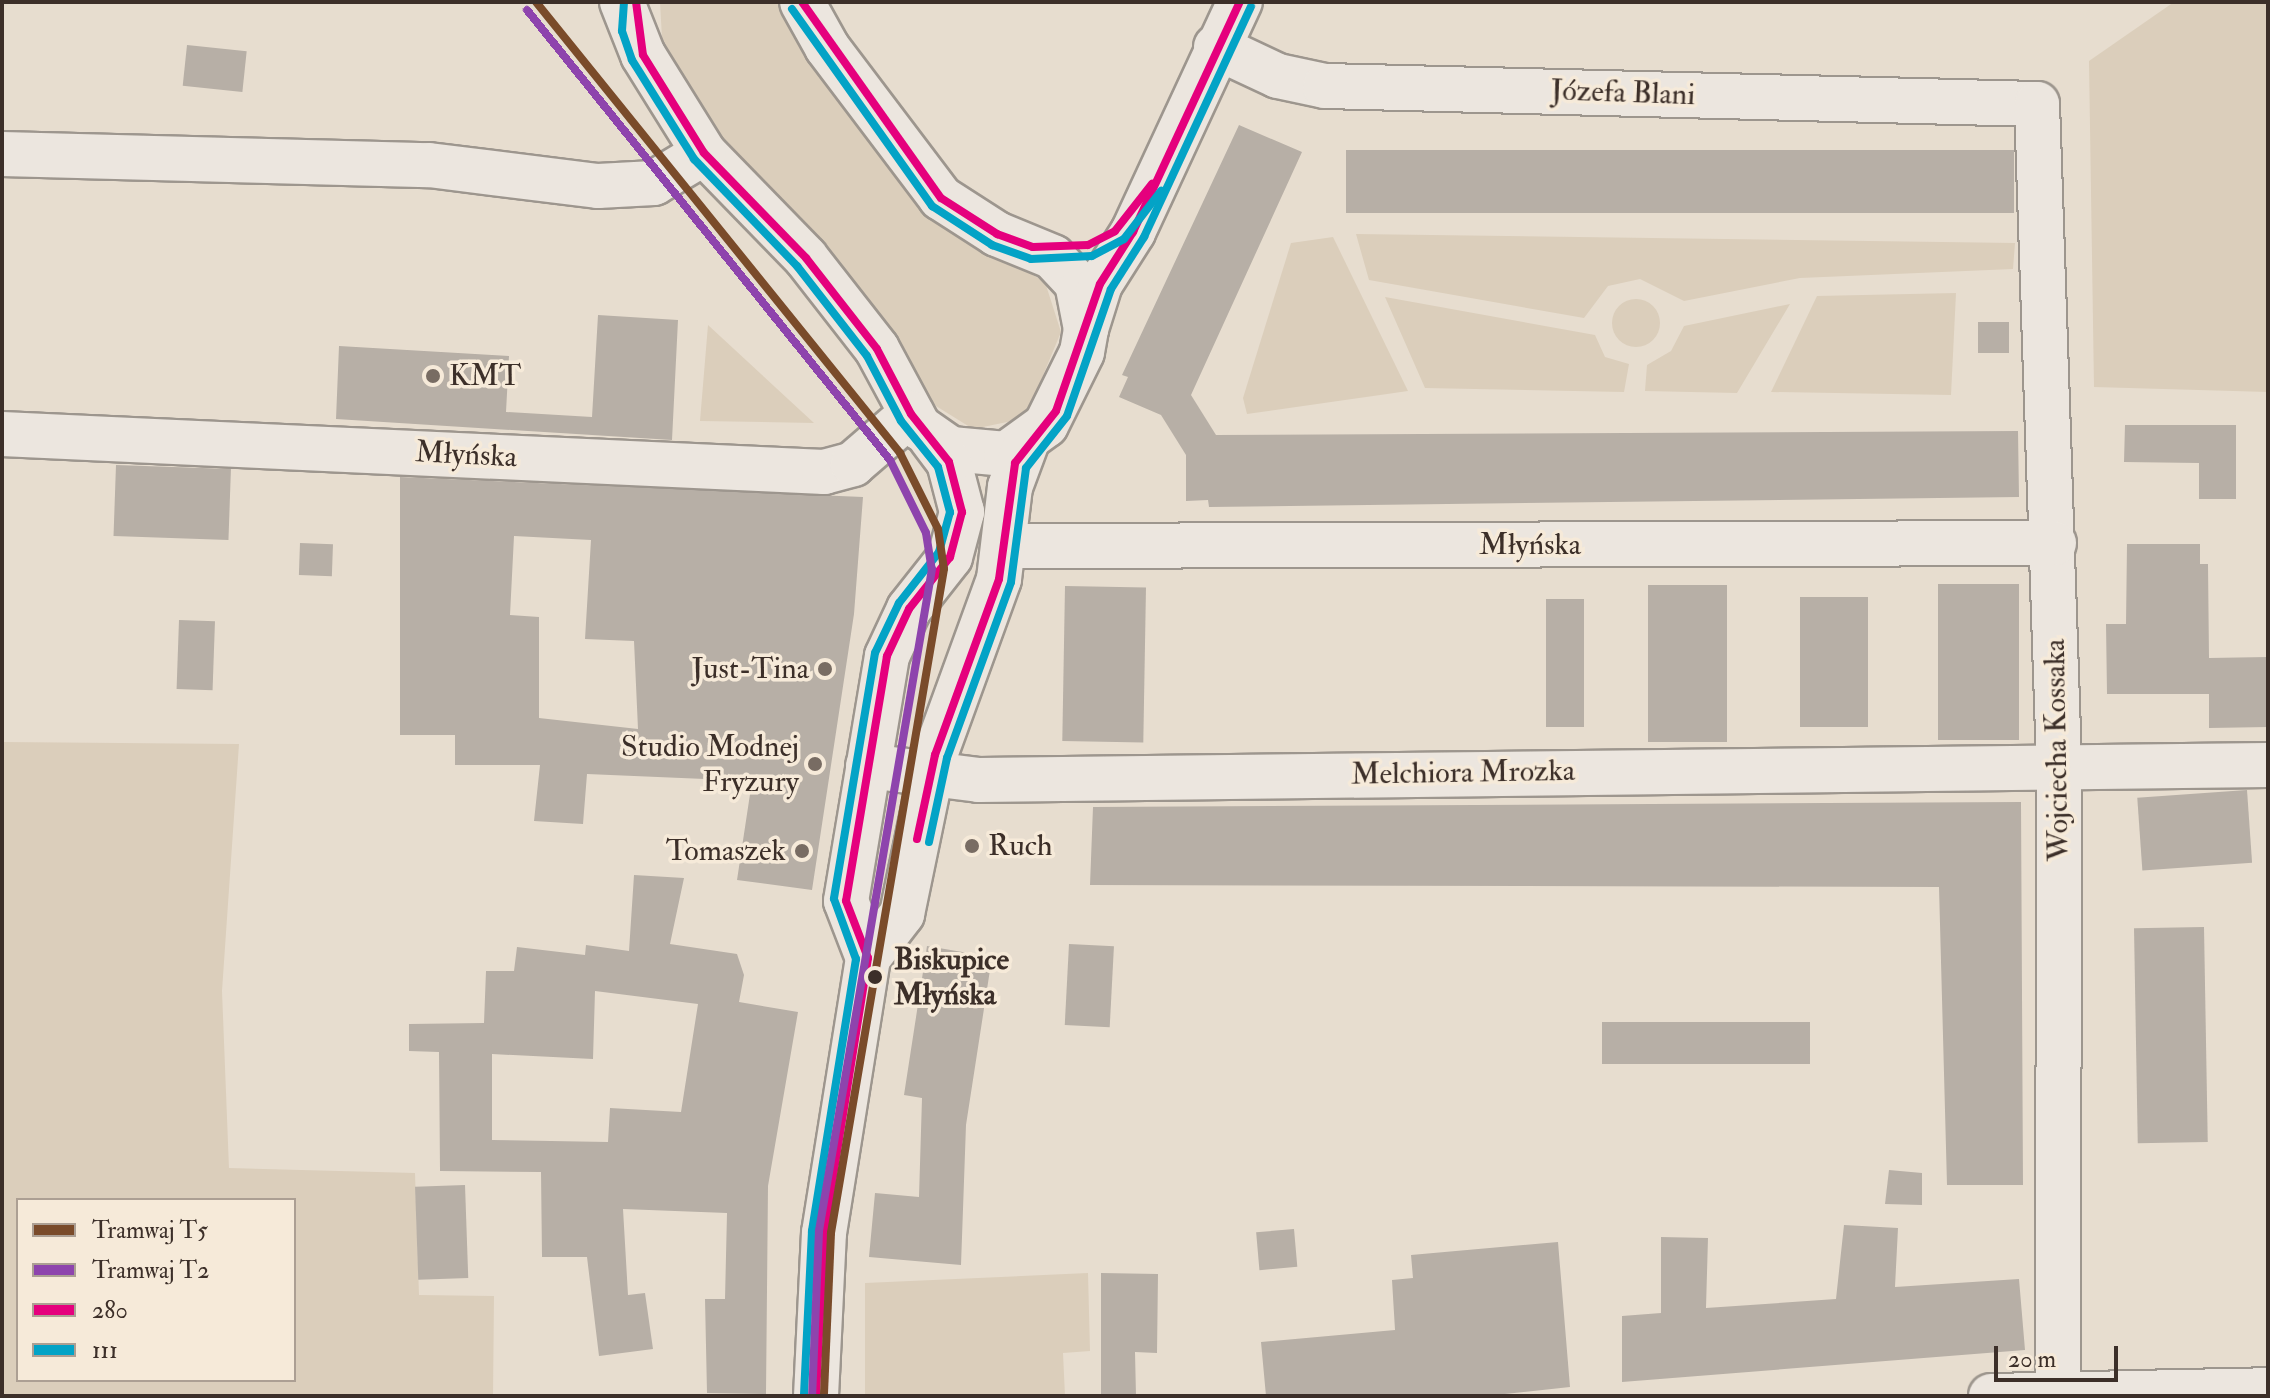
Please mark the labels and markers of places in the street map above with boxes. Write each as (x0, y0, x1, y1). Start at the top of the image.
place label: KMT (449, 358, 521, 394)
marker: KMT (424, 367, 442, 385)
place label: Just-Tina (692, 651, 809, 687)
marker: Just-Tina (816, 660, 834, 678)
place label: Studio Modnej Fryzury (621, 729, 799, 800)
marker: Studio Modnej Fryzury (806, 755, 824, 773)
place label: Ruch (988, 828, 1053, 864)
place label: Tomaszek (666, 833, 786, 869)
marker: Ruch (963, 837, 981, 855)
marker: Tomaszek (793, 842, 811, 860)
place label: Biskupice Młyńska (894, 942, 1009, 1012)
marker: Biskupice Młyńska (863, 965, 887, 989)

